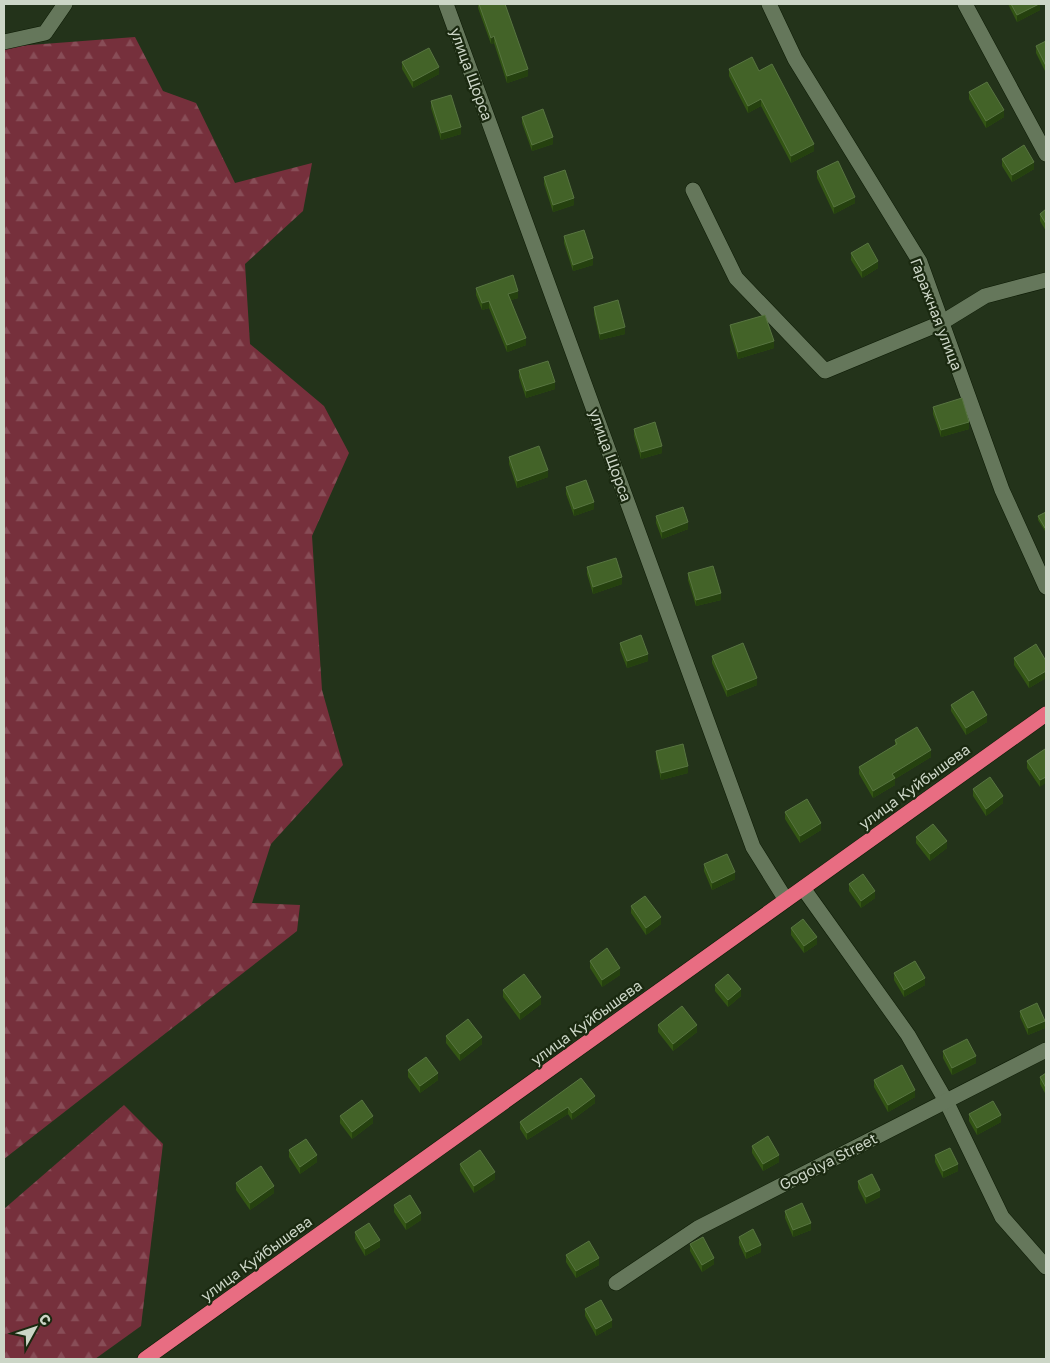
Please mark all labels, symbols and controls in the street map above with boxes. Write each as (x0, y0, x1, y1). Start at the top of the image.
street label: улица Щорса (447, 25, 497, 123)
street label: Гаражная улица (907, 255, 967, 373)
street label: улица Щорса (586, 406, 636, 504)
street label: улица Куйбышева (855, 740, 973, 832)
street label: улица Куйбышева (527, 976, 645, 1068)
street label: Gogolya Street (776, 1129, 880, 1193)
street label: улица Куйбышева (197, 1212, 315, 1304)
north arrow (10, 1303, 60, 1353)
text: С (36, 1310, 55, 1329)

